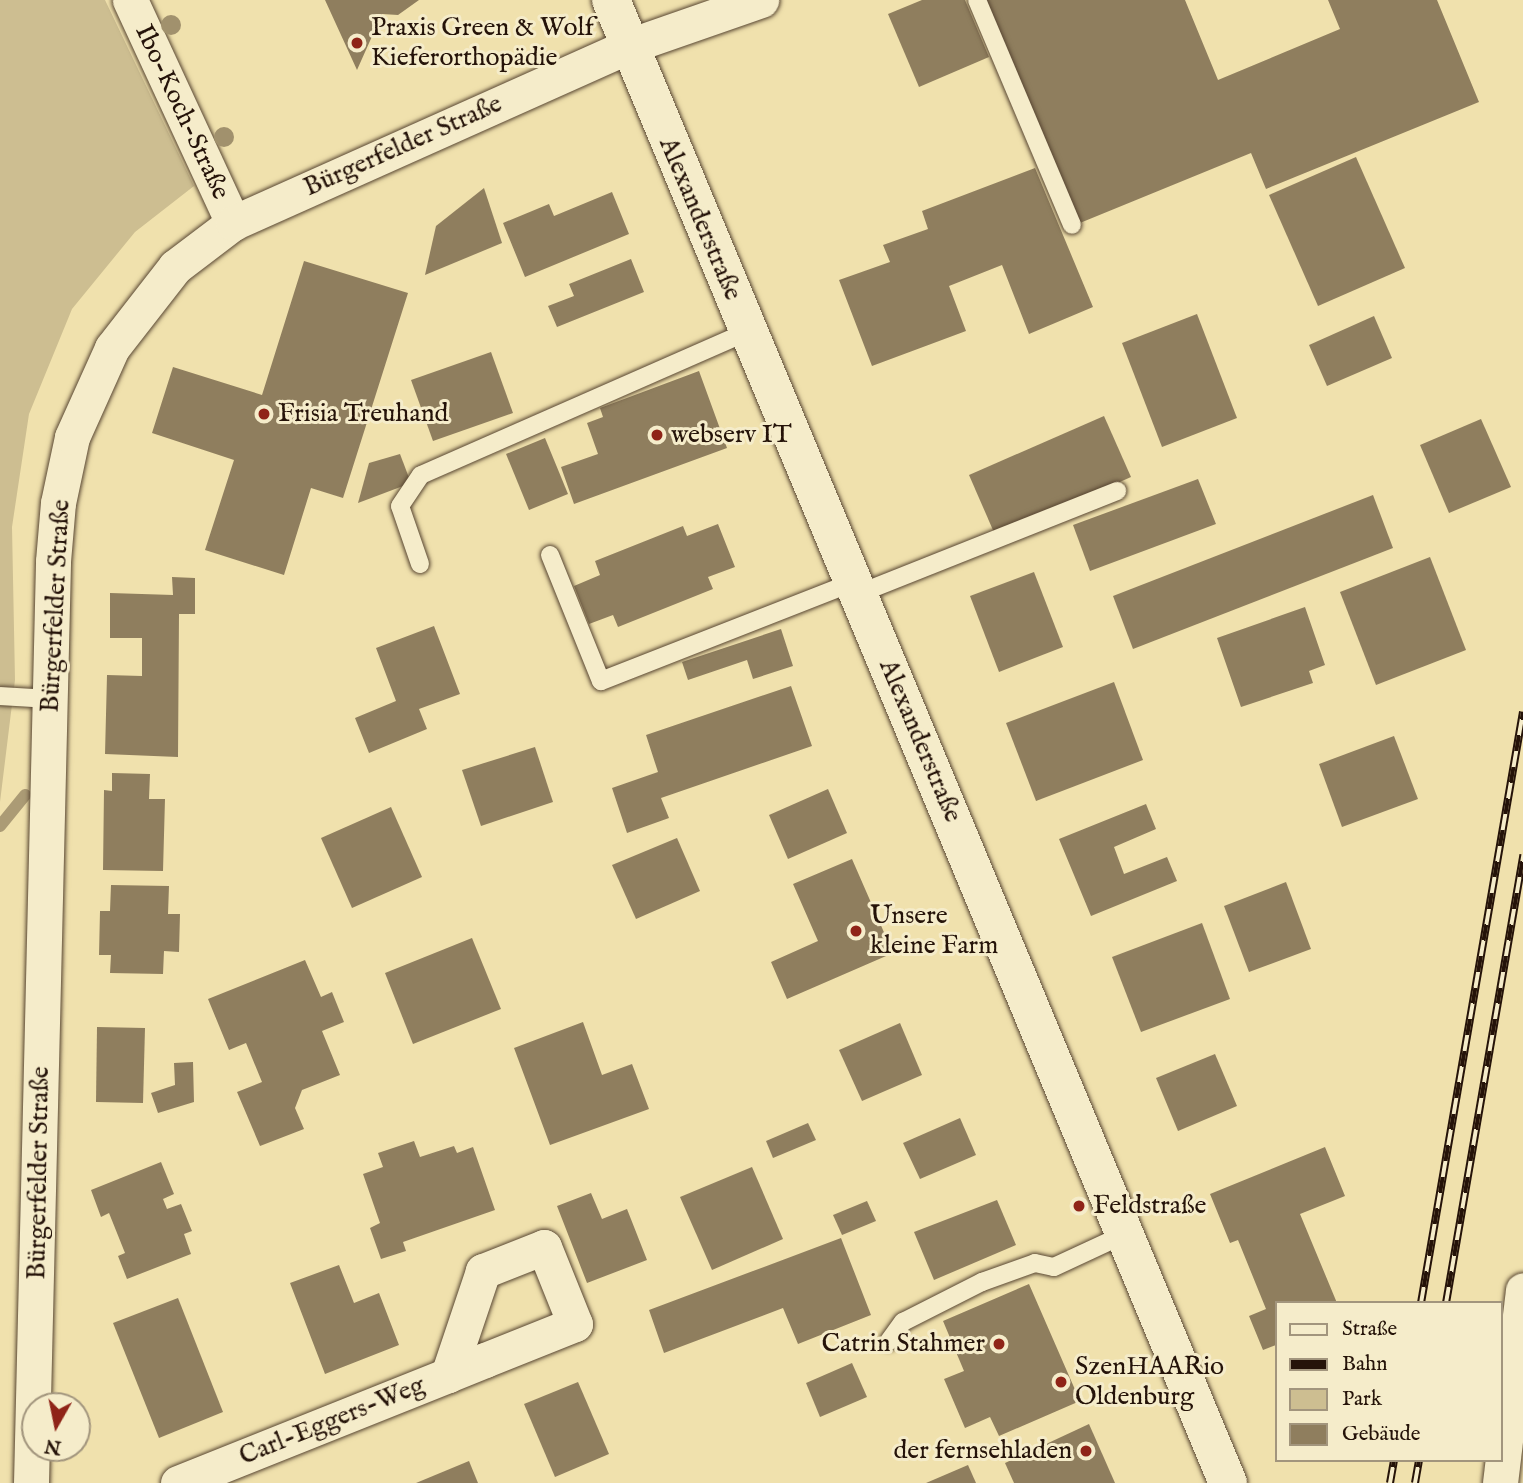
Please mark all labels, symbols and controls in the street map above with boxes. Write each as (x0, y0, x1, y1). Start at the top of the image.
place label: Praxis Green & Wolf Kieferorthopädie (371, 12, 594, 74)
street label: Ibo-Koch-Straße (128, 20, 236, 204)
marker: Praxis Green & Wolf Kieferorthopädie (349, 35, 365, 51)
street label: Bürgerfelder Straße (299, 88, 507, 204)
street label: Alexanderstraße (652, 133, 748, 305)
place label: Frisia Treuhand (278, 398, 448, 430)
marker: Frisia Treuhand (256, 406, 272, 422)
place label: webserv IT (671, 419, 792, 451)
marker: webserv IT (649, 427, 665, 443)
street label: Bürgerfelder Straße (35, 499, 77, 713)
street label: Alexanderstraße (872, 655, 968, 827)
place label: Unsere kleine Farm (870, 900, 998, 962)
marker: Unsere kleine Farm (848, 923, 864, 939)
street label: Bürgerfelder Straße (22, 1066, 56, 1280)
place label: Feldstraße (1093, 1190, 1206, 1222)
marker: Feldstraße (1071, 1198, 1087, 1214)
legend (1274, 1301, 1502, 1462)
text: Straße (1342, 1316, 1397, 1343)
place label: Catrin Stahmer (821, 1328, 985, 1360)
marker: Catrin Stahmer (991, 1336, 1007, 1352)
place label: SzenHAARio Oldenburg (1075, 1351, 1224, 1412)
text: Bahn (1342, 1351, 1387, 1378)
street label: Carl-Eggers-Weg (235, 1370, 429, 1472)
marker: SzenHAARio Oldenburg (1053, 1374, 1069, 1390)
text: Park (1342, 1386, 1382, 1413)
north arrow (21, 1392, 91, 1462)
text: Gebäude (1342, 1421, 1420, 1448)
text: N (43, 1433, 63, 1459)
place label: der fernsehladen (893, 1435, 1072, 1467)
marker: der fernsehladen (1078, 1443, 1094, 1459)

